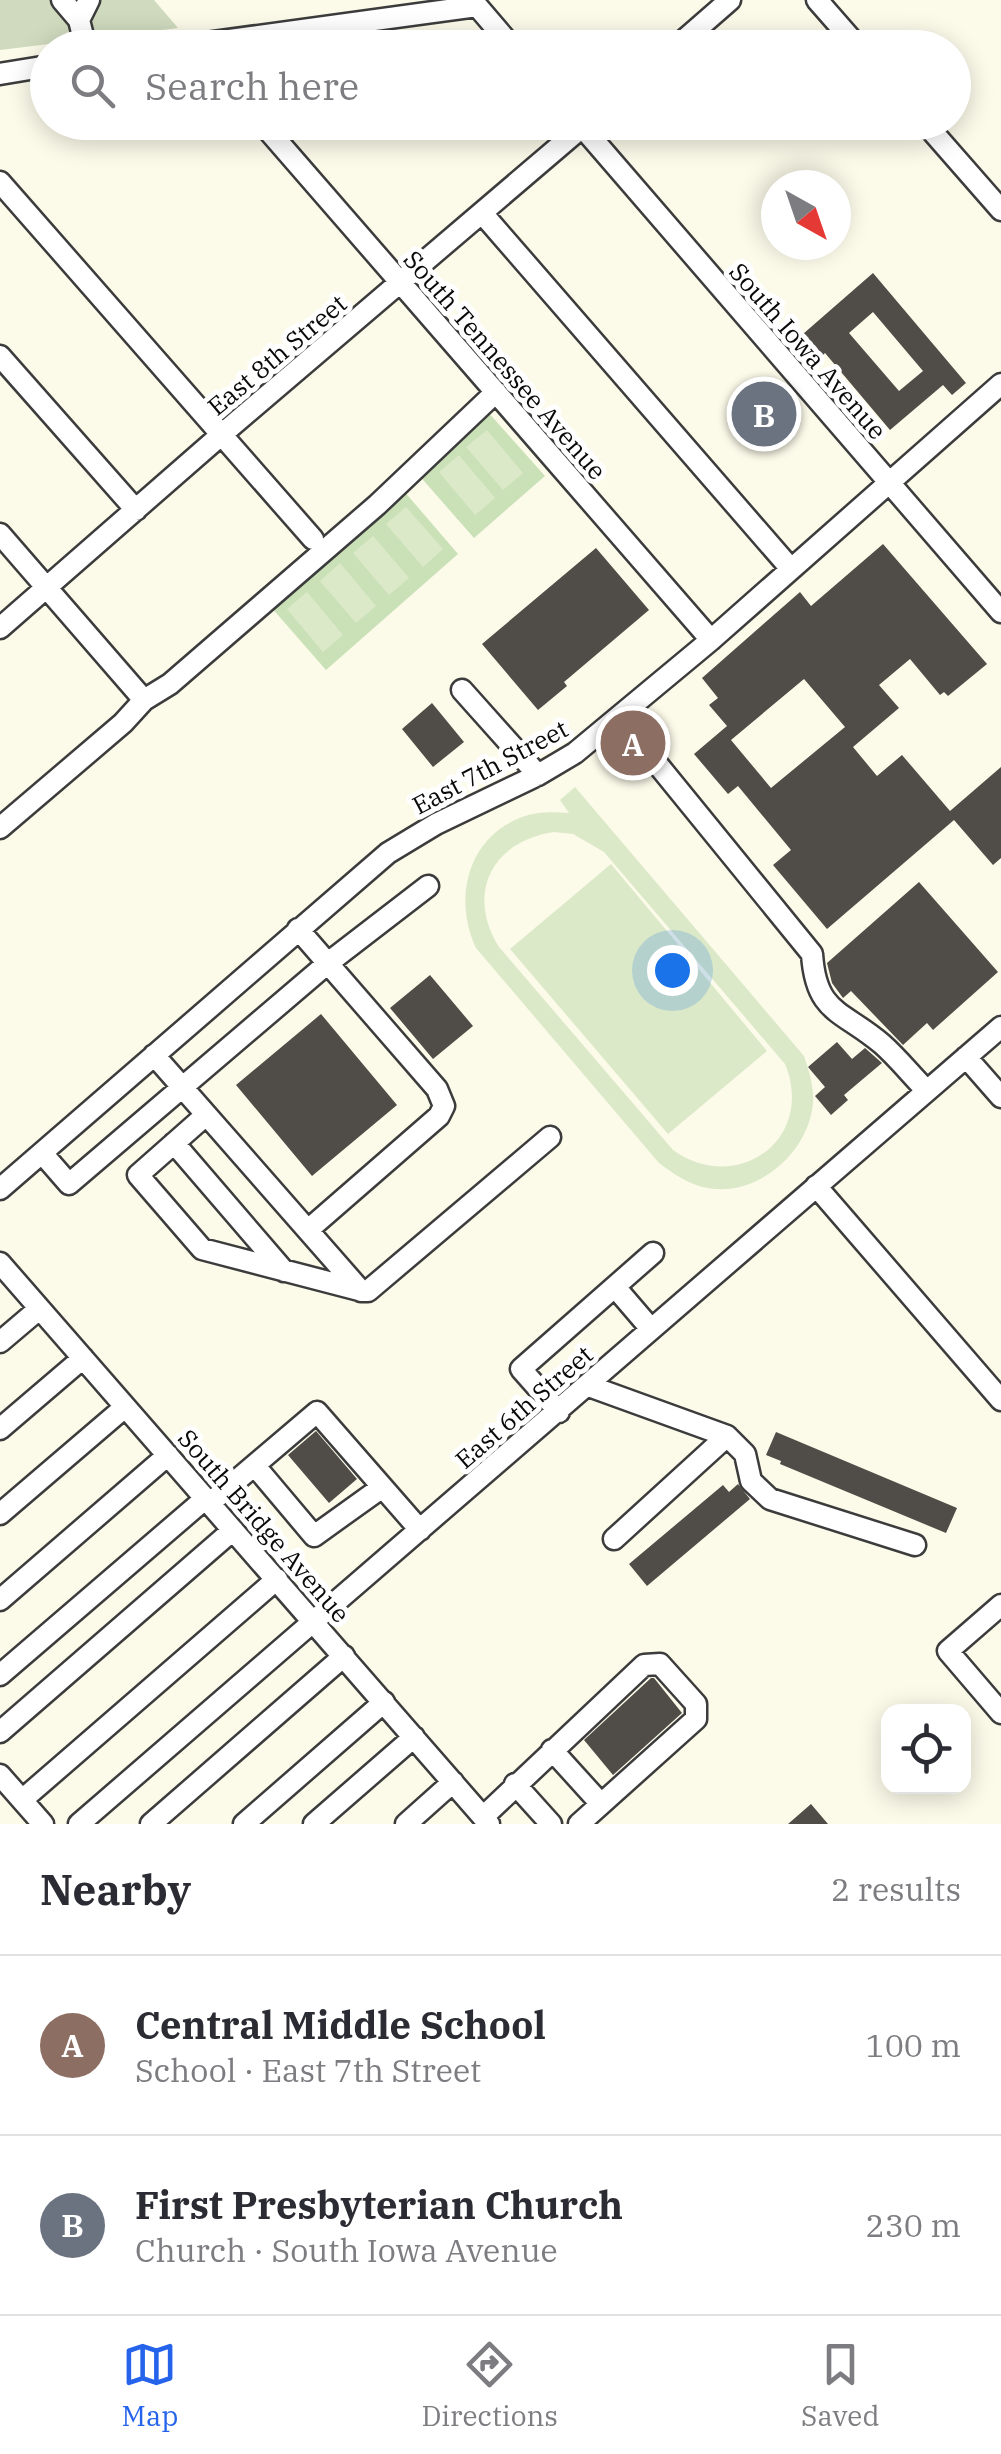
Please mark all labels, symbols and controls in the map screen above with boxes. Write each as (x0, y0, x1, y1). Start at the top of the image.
search box (30, 30, 971, 140)
icon: search (65, 58, 120, 113)
text: Search here (145, 61, 359, 110)
north arrow (761, 170, 851, 260)
street label: South Tennessee Avenue (397, 243, 614, 486)
street label: South Iowa Avenue (723, 255, 894, 446)
street label: East 8th Street (200, 287, 353, 422)
pin: B (732, 376, 796, 452)
pin: A (600, 706, 666, 780)
street label: East 7th Street (406, 712, 573, 821)
your location (647, 945, 698, 996)
street label: East 6th Street (448, 1338, 599, 1475)
street label: South Bridge Avenue (171, 1422, 358, 1629)
map controls (881, 1704, 971, 1794)
button: locate (881, 1704, 971, 1794)
text: Nearby (40, 1862, 191, 1917)
text: 2 results (831, 1868, 961, 1910)
text: Central Middle School (135, 2000, 546, 2049)
text: A (61, 2024, 84, 2066)
text: 100 m (865, 2024, 961, 2066)
text: School · East 7th Street (135, 2049, 481, 2091)
text: First Presbyterian Church (135, 2180, 623, 2229)
text: B (61, 2204, 84, 2246)
text: 230 m (865, 2204, 961, 2246)
text: Church · South Iowa Avenue (135, 2229, 558, 2271)
tab: Map (122, 2337, 178, 2434)
tab: Directions (421, 2337, 558, 2434)
tab: Saved (801, 2337, 879, 2434)

